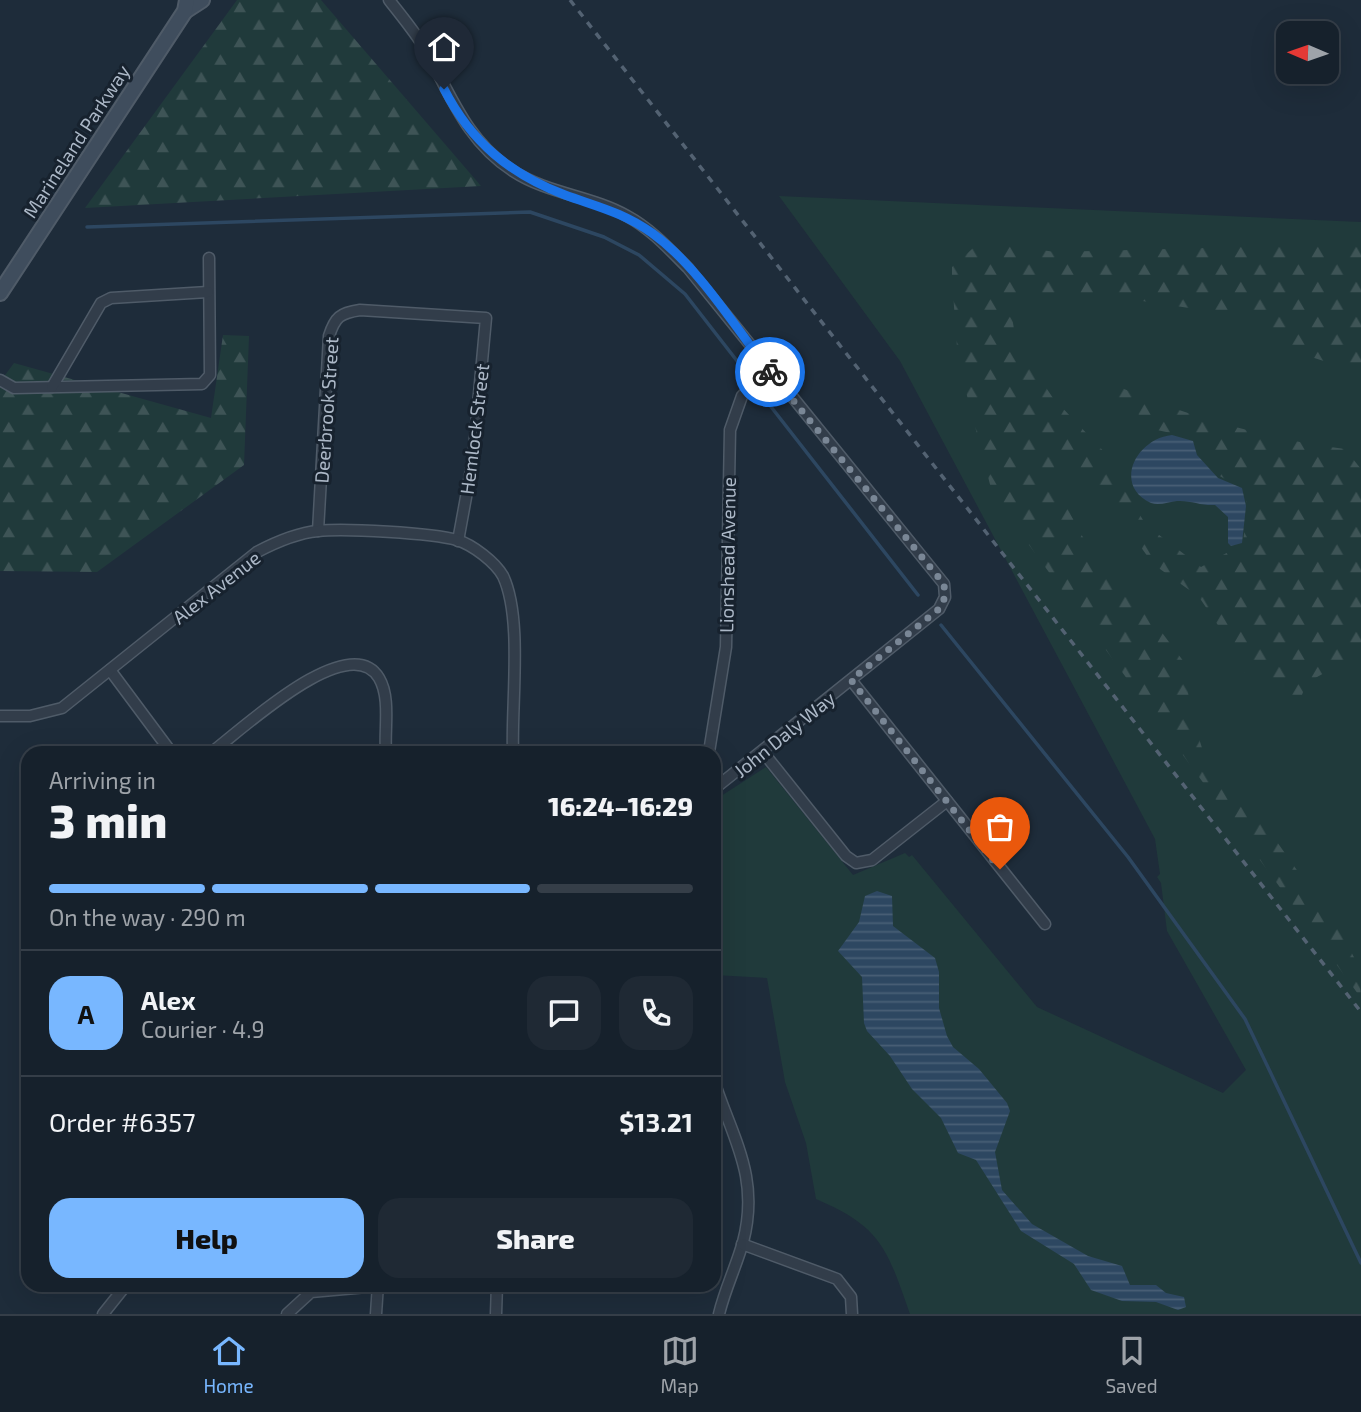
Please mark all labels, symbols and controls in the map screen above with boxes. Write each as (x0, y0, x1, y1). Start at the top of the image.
pin (414, 17, 474, 89)
north arrow (1276, 21, 1339, 84)
map controls (1276, 21, 1339, 84)
icon: home (425, 28, 463, 66)
street label: Marineland Parkway (18, 60, 134, 222)
street label: Deerbrook Street (309, 336, 343, 484)
courier (735, 337, 805, 407)
icon: bike (751, 353, 789, 391)
street label: Hemlock Street (455, 362, 493, 496)
street label: Lionshead Avenue (714, 477, 740, 633)
street label: Alex Avenue (167, 546, 265, 628)
street label: John Daly Way (729, 686, 839, 782)
text: Arriving in (49, 766, 156, 794)
text: 16:24–16:29 (548, 790, 693, 821)
text: 3 min (49, 792, 167, 847)
pin (970, 797, 1030, 869)
icon: bag (981, 808, 1019, 846)
text: On the way · 290 m (49, 903, 246, 931)
button: chat (527, 976, 601, 1050)
button: phone (619, 976, 693, 1050)
text: Alex (141, 984, 196, 1015)
text: A (78, 998, 94, 1029)
text: Courier · 4.9 (141, 1015, 265, 1043)
text: Order #6357 (49, 1106, 195, 1137)
text: $13.21 (619, 1106, 693, 1137)
button: Help (49, 1198, 364, 1278)
button: Share (378, 1198, 693, 1278)
tab: Home (203, 1332, 254, 1397)
tab: Map (661, 1332, 699, 1397)
tab: Saved (1105, 1332, 1158, 1397)

